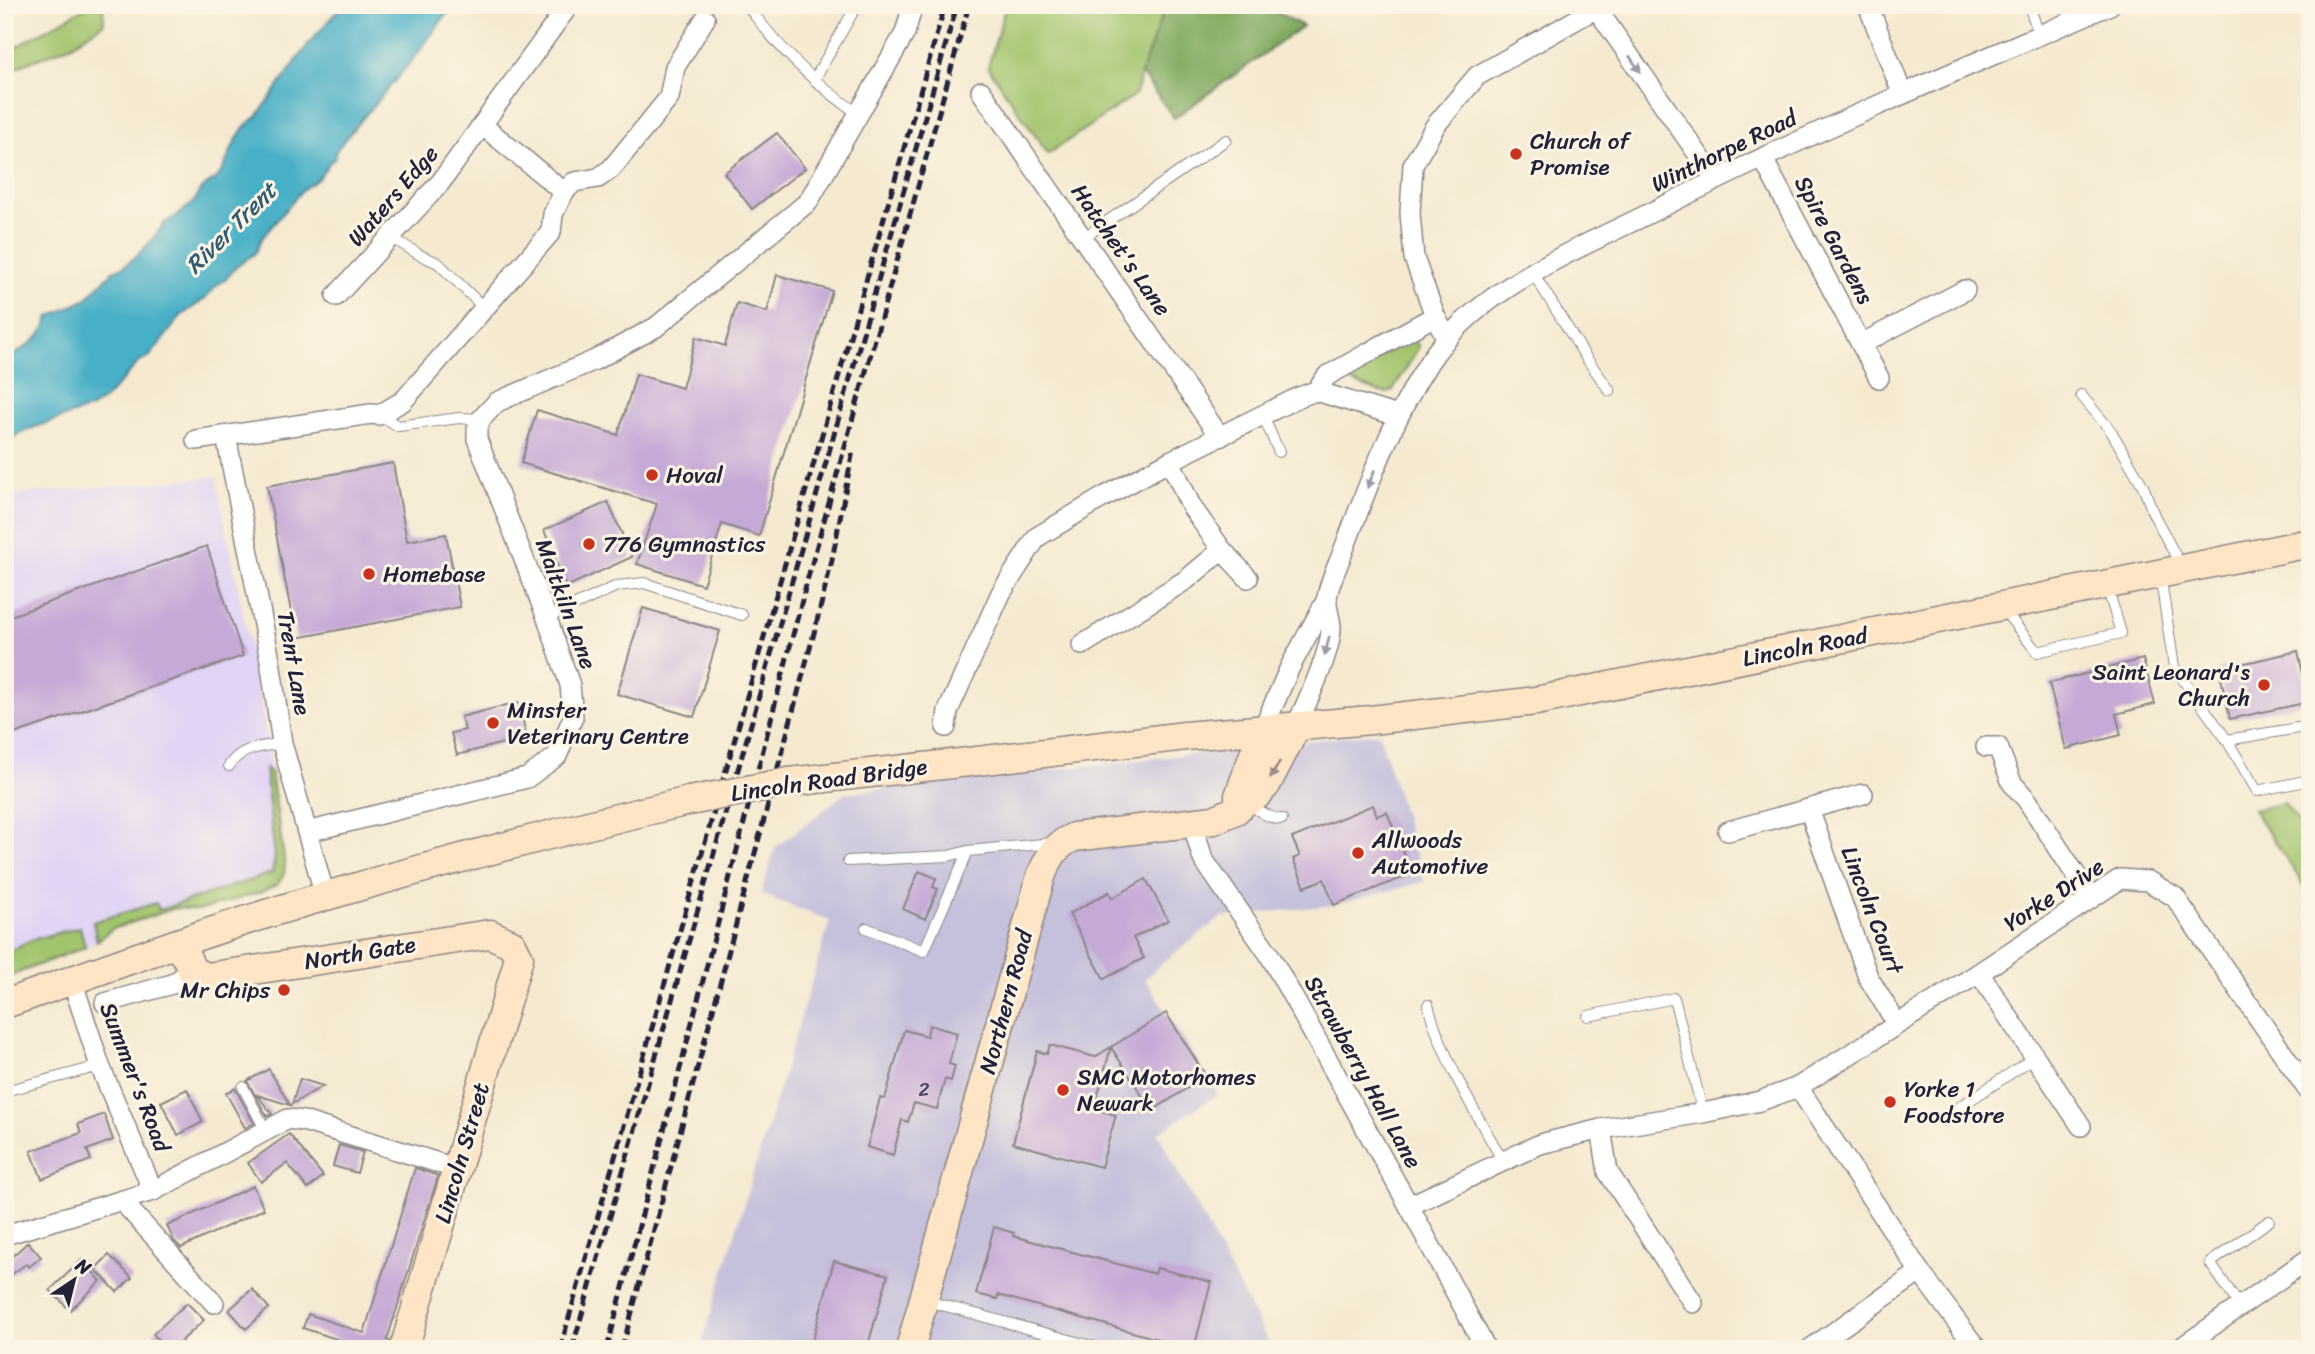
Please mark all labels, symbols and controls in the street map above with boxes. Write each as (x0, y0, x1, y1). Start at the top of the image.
one-way arrow (1628, 55, 1642, 73)
street label: Winthorpe Road (1644, 97, 1806, 204)
place label: Church of Promise (1530, 121, 1632, 188)
street label: Waters Edge (337, 136, 449, 256)
marker: Church of Promise (1508, 146, 1524, 162)
street label: Spire Gardens (1783, 168, 1886, 312)
water label: River Trent (175, 170, 289, 284)
street label: Hatchet's Lane (1060, 175, 1182, 325)
place label: Hoval (666, 455, 723, 496)
marker: Hoval (644, 467, 660, 483)
one-way arrow (1366, 469, 1377, 490)
place label: 776 Gymnastics (603, 524, 766, 565)
street label: Maltkiln Lane (523, 533, 609, 675)
marker: 776 Gymnastics (581, 536, 597, 552)
place label: Homebase (383, 554, 486, 595)
marker: Homebase (361, 566, 377, 582)
street label: Trent Lane (265, 608, 323, 718)
street label: Lincoln Road (1739, 614, 1873, 679)
one-way arrow (1321, 636, 1332, 658)
place label: Saint Leonard's Church (2092, 652, 2251, 719)
marker: Saint Leonard's Church (2256, 677, 2272, 693)
place label: Minster Veterinary Centre (507, 690, 689, 757)
marker: Minster Veterinary Centre (485, 715, 501, 731)
street label: Lincoln Road Bridge (728, 746, 930, 814)
one-way arrow (1269, 760, 1281, 779)
place label: Allwoods Automotive (1371, 820, 1489, 887)
street label: Lincoln Court (1829, 840, 1916, 982)
marker: Allwoods Automotive (1350, 845, 1366, 861)
street label: Yorke Drive (1995, 847, 2113, 943)
street label: North Gate (301, 924, 419, 982)
street label: Northern Road (967, 924, 1045, 1079)
street label: Strawberry Hall Lane (1293, 968, 1433, 1177)
place label: Mr Chips (180, 970, 270, 1011)
marker: Mr Chips (276, 982, 292, 998)
street label: Summer's Road (88, 996, 183, 1160)
place label: SMC Motorhomes Newark (1077, 1057, 1256, 1124)
place label: Yorke 1 Foodstore (1904, 1069, 2005, 1136)
house number: 2 (919, 1073, 930, 1106)
street label: Lincoln Street (422, 1078, 502, 1228)
marker: SMC Motorhomes Newark (1055, 1082, 1071, 1098)
marker: Yorke 1 Foodstore (1882, 1094, 1898, 1110)
north arrow (38, 1246, 108, 1316)
text: N (68, 1249, 99, 1284)

